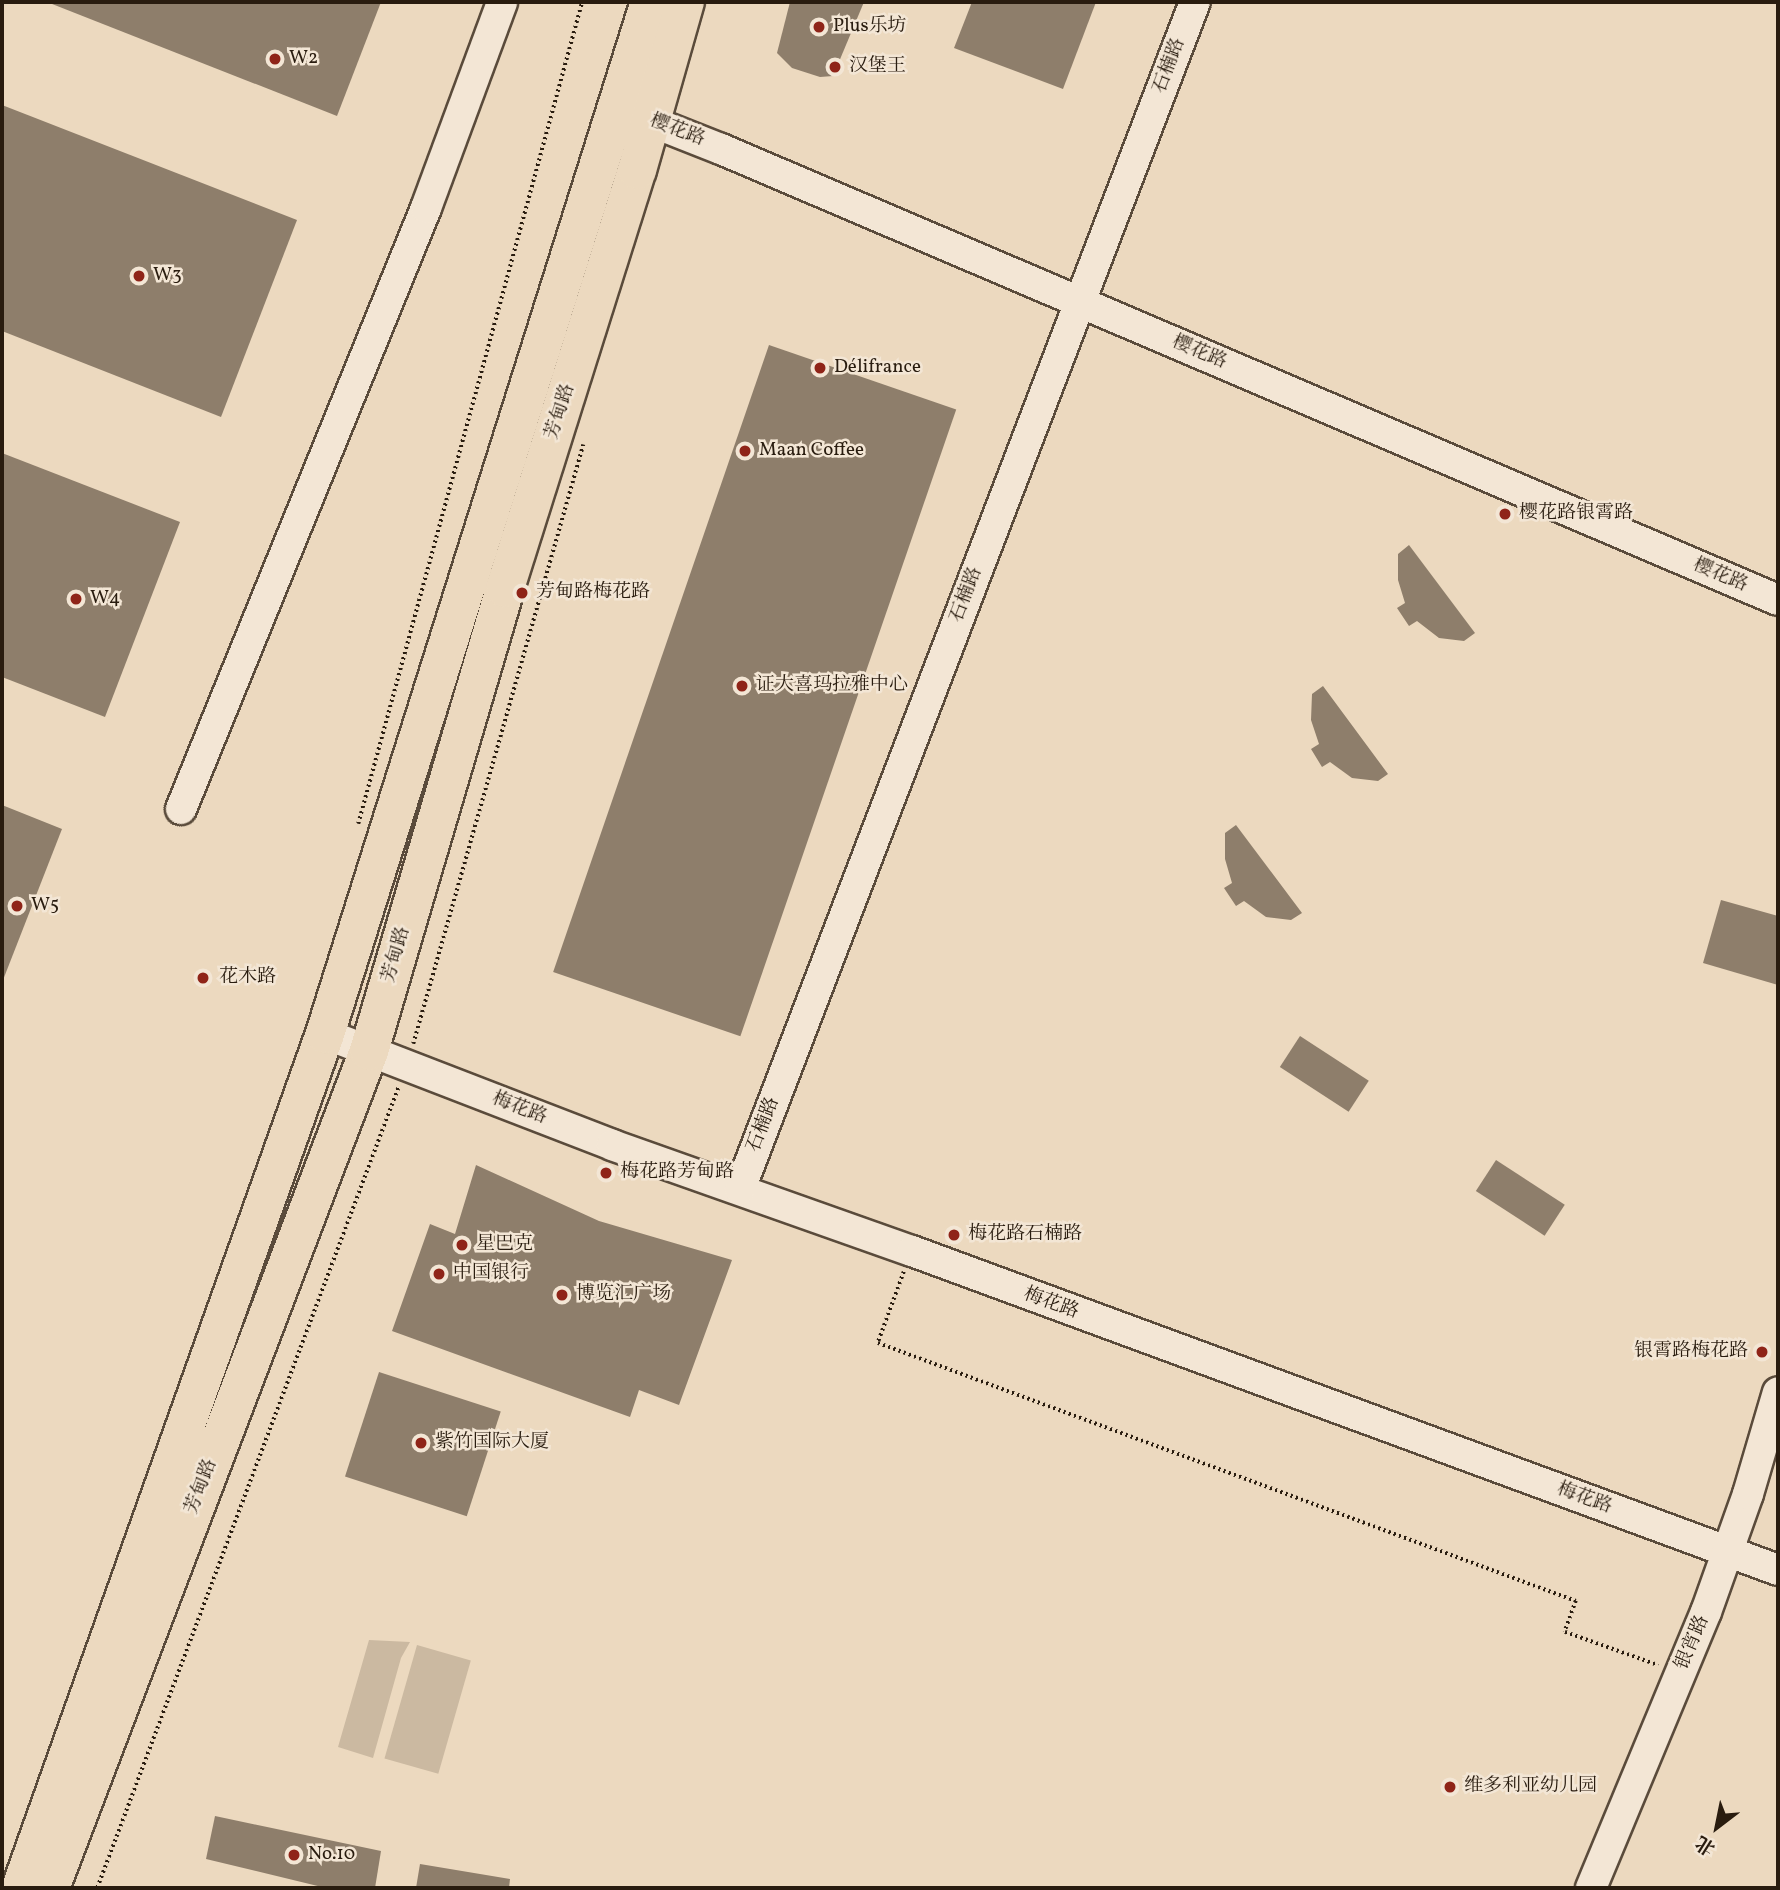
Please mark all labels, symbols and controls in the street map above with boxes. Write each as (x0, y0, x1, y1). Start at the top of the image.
place label: Plus乐坊 (833, 16, 907, 38)
marker: Plus乐坊 (811, 19, 827, 35)
street label: 石楠路 (1149, 35, 1191, 97)
place label: W2 (289, 48, 318, 70)
marker: W2 (267, 51, 283, 67)
place label: 汉堡王 (849, 56, 906, 78)
marker: 汉堡王 (827, 59, 843, 75)
street label: 樱花路 (646, 110, 708, 152)
place label: W3 (153, 265, 182, 287)
marker: W3 (131, 268, 147, 284)
street label: 樱花路 (1168, 331, 1230, 375)
place label: Délifrance (834, 357, 921, 379)
marker: Délifrance (812, 360, 828, 376)
street label: 芳甸路 (541, 381, 581, 443)
place label: Maan Coffee (759, 440, 864, 462)
marker: Maan Coffee (737, 443, 753, 459)
place label: 樱花路银霄路 (1519, 503, 1633, 525)
marker: 樱花路银霄路 (1497, 506, 1513, 522)
street label: 樱花路 (1689, 554, 1751, 598)
street label: 石楠路 (946, 564, 988, 626)
place label: 芳甸路梅花路 (536, 582, 650, 604)
marker: 芳甸路梅花路 (514, 585, 530, 601)
place label: W4 (90, 588, 120, 610)
marker: W4 (68, 591, 84, 607)
place label: 证大喜玛拉雅中心 (756, 675, 908, 697)
marker: 证大喜玛拉雅中心 (734, 678, 750, 694)
place label: W5 (31, 895, 59, 917)
marker: W5 (9, 898, 25, 914)
street label: 芳甸路 (378, 924, 416, 986)
place label: 花木路 (219, 967, 276, 989)
marker: 花木路 (193, 968, 213, 988)
street label: 梅花路 (488, 1088, 550, 1130)
street label: 石楠路 (743, 1094, 785, 1156)
place label: 梅花路芳甸路 (620, 1162, 734, 1184)
marker: 梅花路芳甸路 (598, 1165, 614, 1181)
place label: 梅花路石楠路 (968, 1224, 1082, 1246)
marker: 梅花路石楠路 (946, 1227, 962, 1243)
place label: 星巴克 (476, 1234, 533, 1256)
marker: 星巴克 (454, 1237, 470, 1253)
place label: 中国银行 (453, 1263, 529, 1285)
marker: 中国银行 (431, 1266, 447, 1282)
place label: 博览汇广场 (576, 1284, 671, 1306)
street label: 梅花路 (1020, 1284, 1082, 1324)
marker: 博览汇广场 (554, 1287, 570, 1303)
place label: 银霄路梅花路 (1634, 1341, 1748, 1363)
marker: 银霄路梅花路 (1754, 1344, 1770, 1360)
place label: 紫竹国际大厦 (435, 1432, 549, 1454)
marker: 紫竹国际大厦 (413, 1435, 429, 1451)
street label: 芳甸路 (181, 1456, 223, 1518)
street label: 梅花路 (1553, 1479, 1615, 1519)
street label: 银宵路 (1671, 1612, 1715, 1674)
place label: 维多利亚幼儿园 (1464, 1776, 1597, 1798)
marker: 维多利亚幼儿园 (1442, 1779, 1458, 1795)
north arrow (1682, 1792, 1752, 1862)
text: 北 (1691, 1829, 1721, 1861)
place label: No.10 (308, 1844, 355, 1866)
marker: No.10 (286, 1847, 302, 1863)

